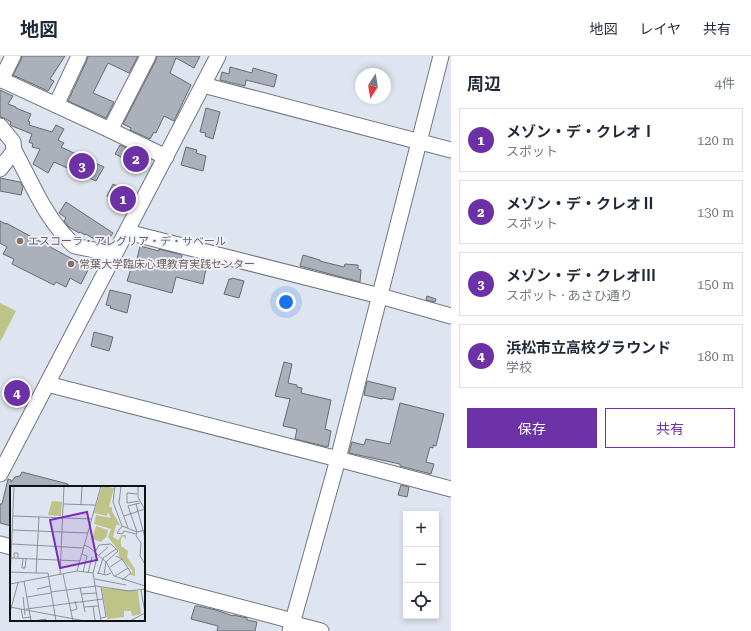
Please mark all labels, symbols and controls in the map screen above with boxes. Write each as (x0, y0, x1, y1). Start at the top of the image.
text: 地図 (20, 18, 58, 41)
text: 地図 (589, 21, 617, 37)
text: レイヤ (639, 21, 681, 37)
text: 共有 (703, 21, 731, 37)
north arrow (355, 68, 391, 104)
text: 周辺 (467, 74, 501, 94)
text: 4件 (715, 76, 735, 91)
text: メゾン・デ・クレオⅠ (506, 123, 656, 141)
text: 1 (477, 133, 485, 148)
text: 120 m (697, 133, 734, 148)
pin: 2 (123, 144, 149, 174)
text: スポット (506, 144, 558, 159)
pin: 3 (69, 151, 95, 181)
pin: 1 (110, 184, 136, 214)
text: メゾン・デ・クレオⅡ (506, 195, 656, 213)
text: 2 (477, 205, 485, 220)
text: 130 m (697, 205, 734, 220)
text: スポット (506, 216, 558, 231)
place label: エスコーラ・アレグリア・デ・サベール (28, 235, 226, 248)
marker: エスコーラ・アレグリア・デ・サベール (15, 236, 25, 246)
place label: 常葉大学臨床心理教育実践センター (79, 258, 255, 271)
marker: 常葉大学臨床心理教育実践センター (66, 259, 76, 269)
text: メゾン・デ・クレオⅢ (506, 267, 656, 285)
text: 3 (477, 277, 485, 292)
text: 150 m (697, 277, 734, 292)
text: スポット · あさひ通り (506, 288, 633, 303)
your location (276, 292, 296, 312)
text: 浜松市立高校グラウンド (506, 339, 671, 357)
text: 4 (477, 349, 485, 364)
text: 180 m (697, 349, 734, 364)
text: 学校 (506, 360, 532, 375)
pin: 4 (4, 378, 30, 408)
button: 保存 (467, 408, 597, 448)
button: 共有 (605, 408, 735, 448)
inset map (10, 486, 145, 621)
map controls (403, 511, 439, 619)
button: + (403, 511, 439, 547)
button: − (403, 547, 439, 583)
button: locate (403, 583, 439, 619)

